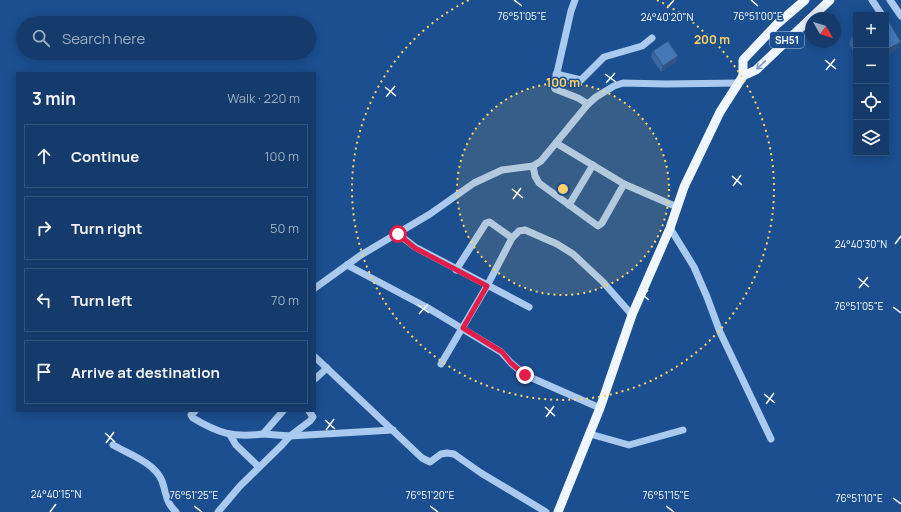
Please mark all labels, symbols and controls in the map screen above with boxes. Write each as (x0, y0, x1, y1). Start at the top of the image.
text: 76°51'05"E (497, 9, 547, 23)
text: 76°51'00"E (733, 9, 783, 23)
text: 24°40'20"N (641, 10, 693, 24)
north arrow (805, 12, 841, 48)
map controls (853, 12, 889, 156)
button: + (853, 12, 889, 48)
search box (16, 16, 316, 60)
icon: search (30, 27, 52, 49)
text: Search here (62, 28, 145, 49)
text: 200 m (694, 31, 730, 48)
road number: SH51 (770, 32, 804, 48)
button: − (853, 48, 889, 84)
one-way arrow (756, 60, 766, 70)
text: 100 m (546, 74, 580, 91)
button: locate (853, 84, 889, 120)
text: 3 min (32, 87, 76, 110)
text: Walk · 220 m (227, 89, 300, 107)
button: layers (853, 120, 889, 156)
icon: ahead (33, 145, 55, 167)
text: Continue (71, 146, 139, 167)
text: 100 m (264, 147, 299, 165)
centre of rings (556, 182, 570, 196)
icon: right (33, 217, 55, 239)
text: Turn right (71, 218, 142, 239)
text: 50 m (270, 219, 299, 237)
route start (389, 225, 407, 243)
text: 24°40'30"N (835, 237, 887, 251)
icon: left (33, 289, 55, 311)
text: Turn left (71, 290, 133, 311)
text: 70 m (271, 291, 299, 309)
text: 76°51'05"E (834, 299, 884, 313)
icon: arrive (33, 361, 55, 383)
text: Arrive at destination (71, 362, 220, 383)
route end (516, 366, 534, 384)
text: 24°40'15"N (31, 487, 81, 501)
text: 76°51'25"E (170, 488, 219, 502)
text: 76°51'20"E (406, 488, 455, 502)
text: 76°51'15"E (643, 488, 690, 502)
text: 76°51'10"E (835, 491, 883, 505)

